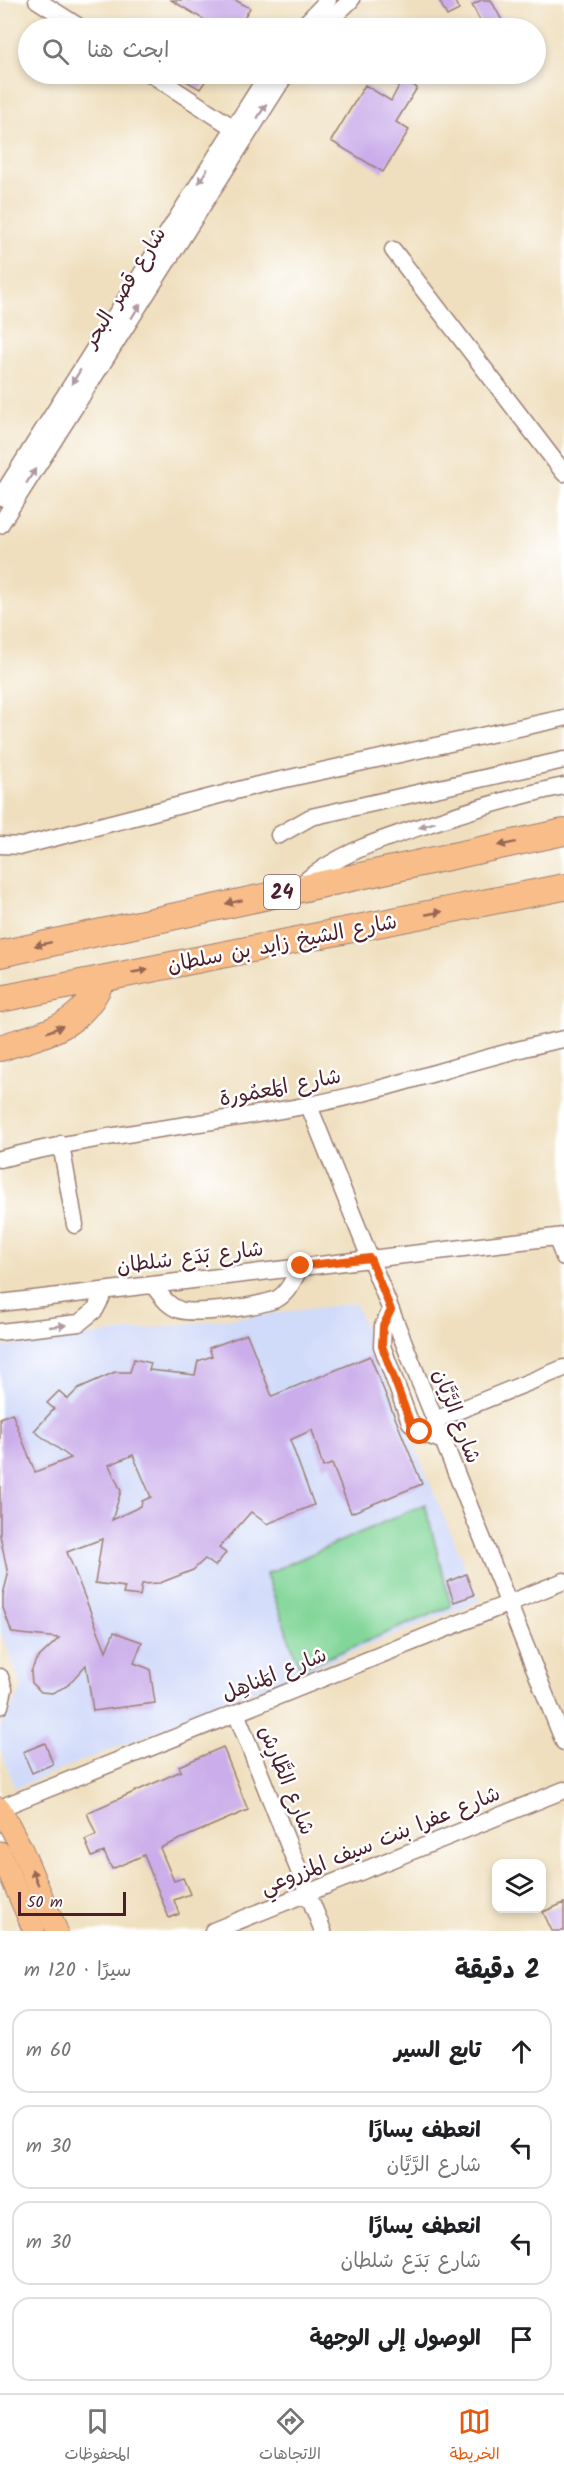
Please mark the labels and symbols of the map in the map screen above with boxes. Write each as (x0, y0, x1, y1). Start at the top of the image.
one-way arrow (257, 103, 268, 119)
one-way arrow (198, 168, 209, 184)
street label: شارع قصر البحر (74, 221, 176, 357)
one-way arrow (130, 303, 141, 319)
one-way arrow (71, 368, 82, 385)
one-way arrow (26, 468, 37, 484)
one-way arrow (418, 820, 436, 830)
one-way arrow (497, 840, 516, 849)
road number: 24 (264, 875, 300, 909)
one-way arrow (225, 898, 243, 908)
street label: شارع الشيخ زايد بن سلطان (165, 906, 400, 983)
one-way arrow (425, 908, 444, 917)
one-way arrow (34, 940, 53, 949)
one-way arrow (130, 966, 149, 975)
one-way arrow (47, 1024, 65, 1034)
street label: شارع المَعمُورة (216, 1060, 344, 1116)
street label: شارع بَدَع سُلطان (115, 1233, 265, 1284)
route end (287, 1252, 313, 1278)
one-way arrow (49, 1321, 68, 1331)
street label: شارع الرَّيَّان (422, 1364, 489, 1469)
route start (406, 1418, 432, 1444)
street label: شارع المَناهِل (217, 1639, 332, 1711)
street label: شارع الطَّارِش (249, 1721, 323, 1840)
street label: شارع عفرا بنت سيف المزروعي (255, 1778, 506, 1906)
one-way arrow (30, 1868, 39, 1886)
scale bar (18, 1889, 126, 1916)

